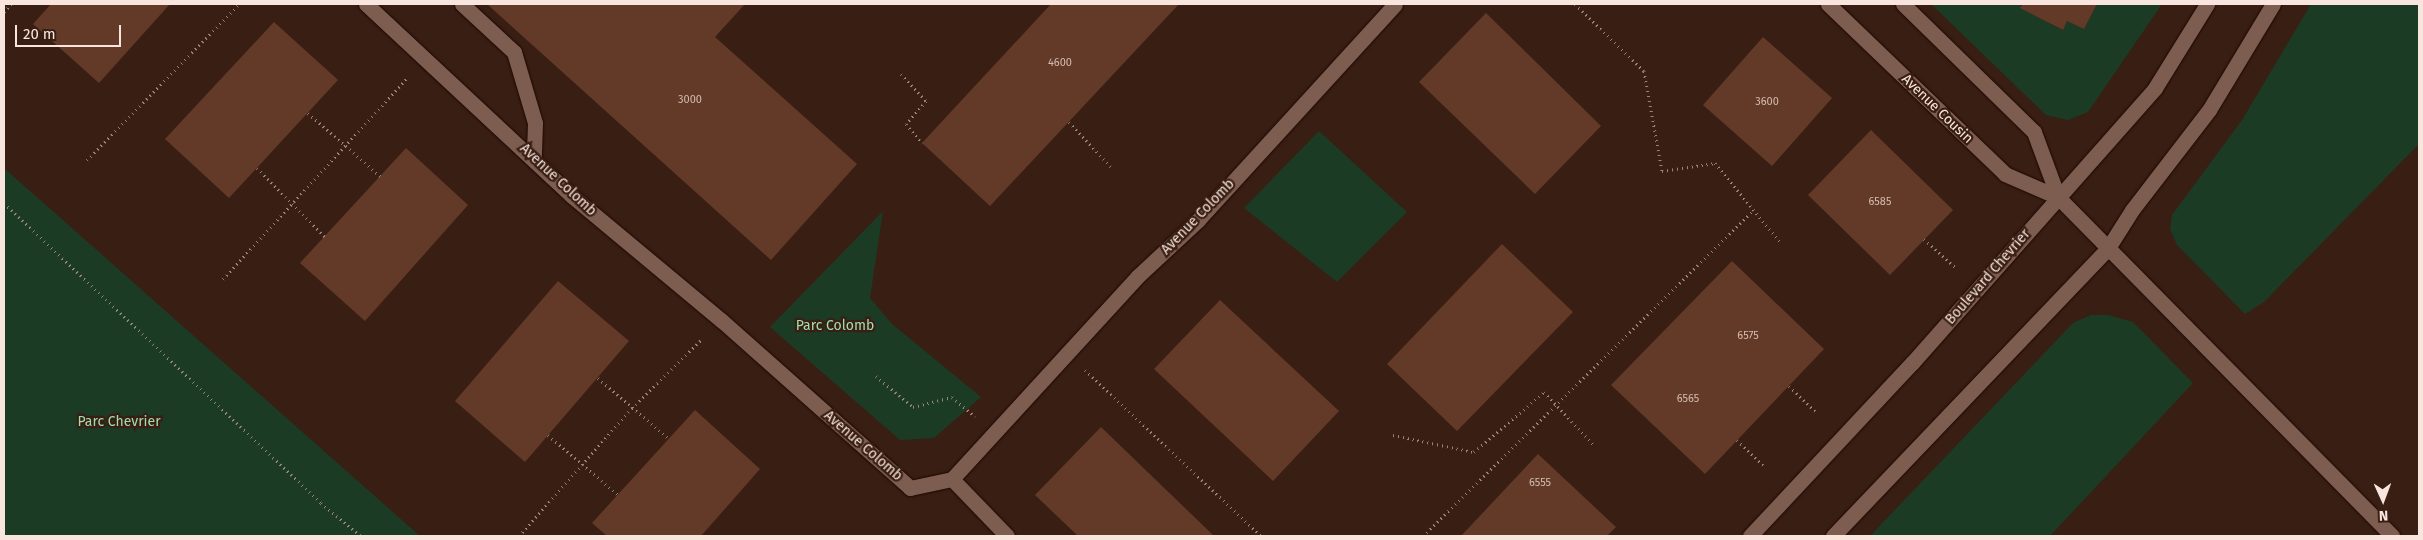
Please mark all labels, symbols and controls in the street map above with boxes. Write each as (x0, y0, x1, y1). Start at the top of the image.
scale bar (18, 15, 124, 47)
text: 20 m (23, 25, 56, 43)
house number: 4600 (1048, 56, 1072, 70)
street label: Avenue Cousin (1898, 71, 1976, 147)
house number: 3000 (678, 93, 702, 107)
house number: 3600 (1755, 95, 1779, 109)
street label: Avenue Colomb (516, 140, 600, 220)
street label: Avenue Colomb (1158, 176, 1238, 258)
house number: 6585 (1869, 195, 1891, 209)
street label: Boulevard Chevrier (1942, 226, 2034, 328)
park label: Parc Colomb (796, 318, 874, 334)
house number: 6575 (1737, 329, 1759, 343)
house number: 6565 (1677, 392, 1699, 406)
street label: Avenue Colomb (820, 407, 906, 485)
park label: Parc Chevrier (77, 414, 161, 430)
north arrow (2358, 475, 2408, 525)
house number: 6555 (1529, 476, 1551, 490)
text: N (2379, 507, 2388, 524)

